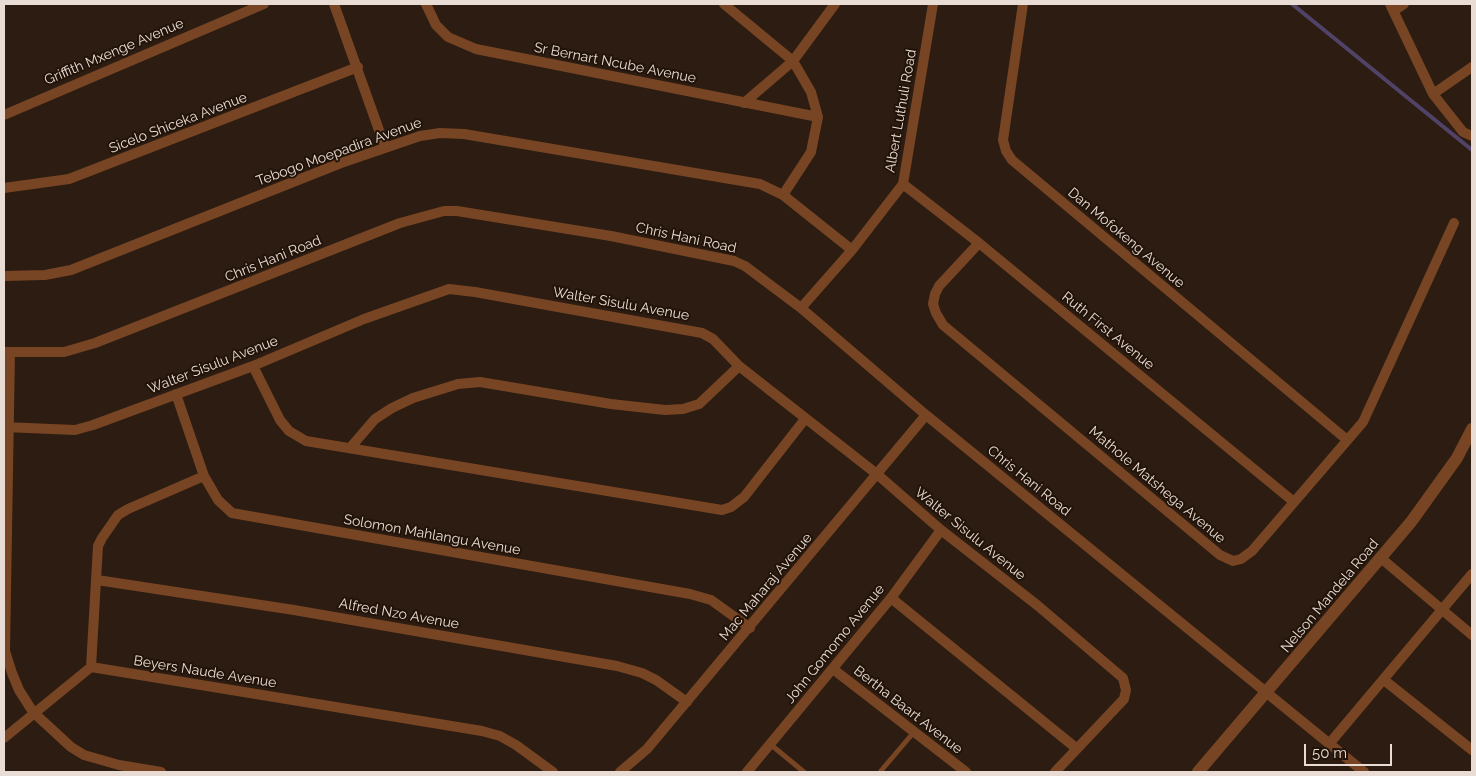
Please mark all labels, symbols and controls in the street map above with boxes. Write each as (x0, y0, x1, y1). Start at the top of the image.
street label: Griffith Mxenge Avenue (42, 15, 186, 89)
street label: Sr Bernart Ncube Avenue (533, 39, 697, 87)
street label: Albert Luthuli Road (882, 48, 920, 174)
street label: Sicelo Shiceka Avenue (107, 89, 249, 157)
street label: Tebogo Moepadira Avenue (254, 114, 424, 190)
street label: Dan Mofokeng Avenue (1064, 184, 1188, 292)
street label: Chris Hani Road (634, 219, 738, 257)
street label: Chris Hani Road (222, 232, 324, 286)
street label: Walter Sisulu Avenue (552, 284, 690, 324)
street label: Ruth First Avenue (1058, 289, 1158, 373)
street label: Walter Sisulu Avenue (146, 332, 280, 398)
street label: Mathole Matshega Avenue (1085, 423, 1229, 547)
street label: Chris Hani Road (984, 442, 1074, 520)
street label: Walter Sisulu Avenue (911, 484, 1029, 584)
street label: Solomon Mahlangu Avenue (342, 511, 522, 559)
street label: Mac Maharaj Avenue (716, 530, 816, 644)
street label: Nelson Mandela Road (1278, 536, 1382, 656)
street label: John Gomomo Avenue (782, 581, 888, 707)
street label: Alfred Nzo Avenue (338, 595, 460, 633)
street label: Beyers Naude Avenue (132, 652, 278, 692)
street label: Bertha Baart Avenue (850, 662, 966, 758)
scale bar (1306, 734, 1394, 766)
text: 50 m (1312, 744, 1347, 762)

